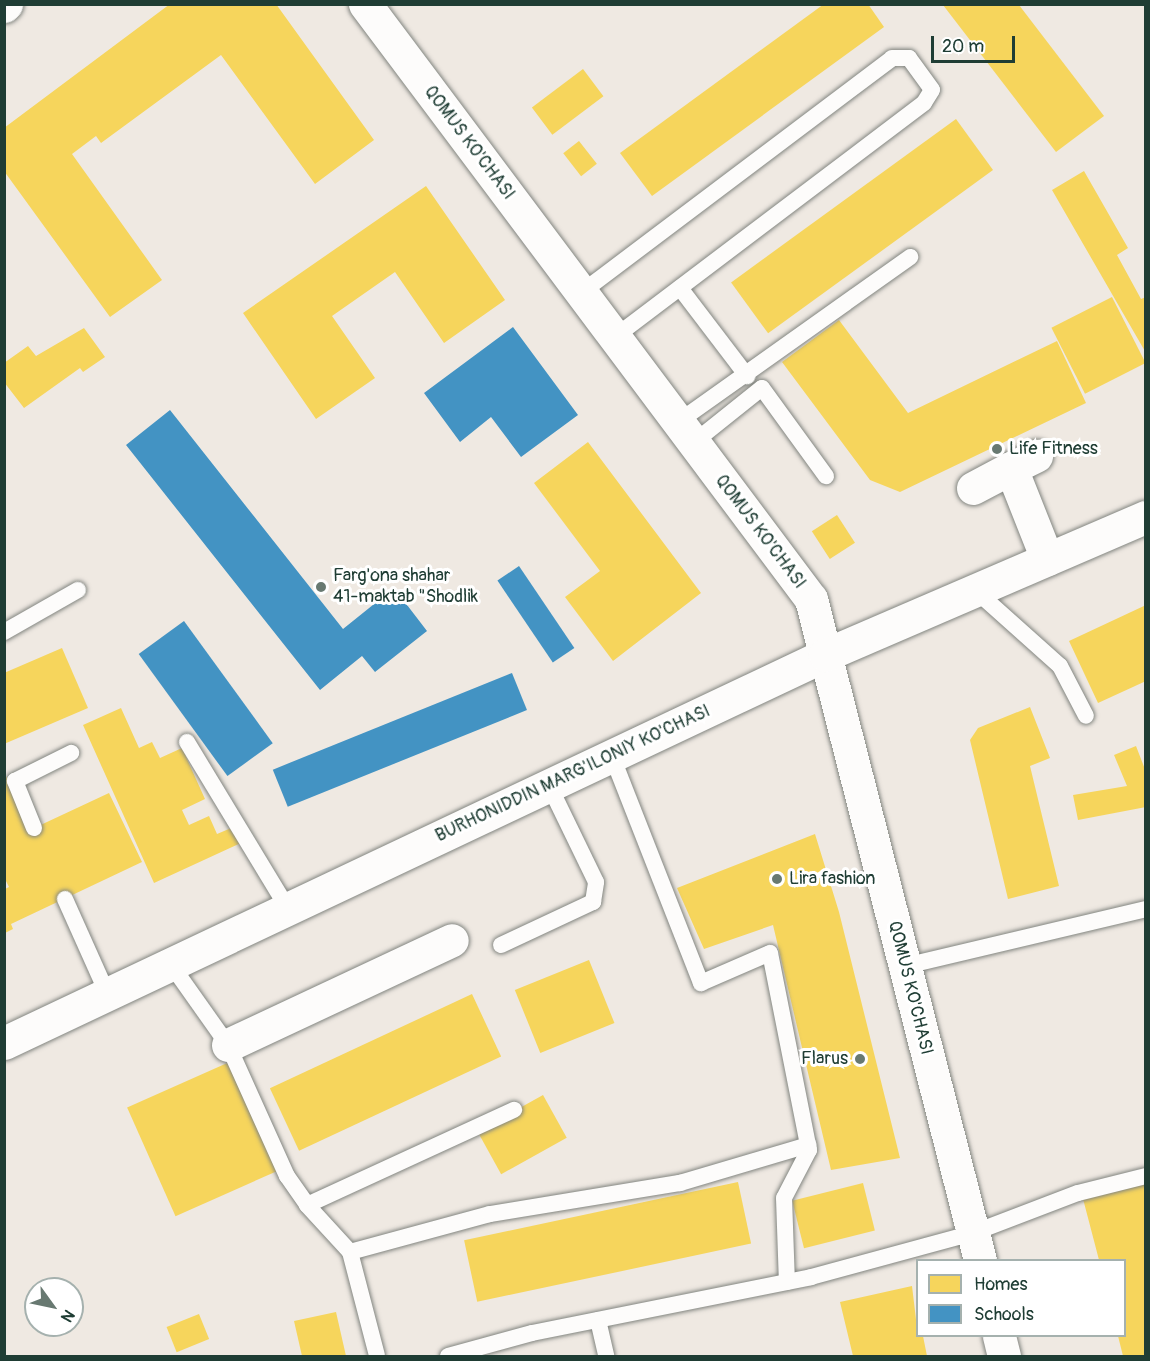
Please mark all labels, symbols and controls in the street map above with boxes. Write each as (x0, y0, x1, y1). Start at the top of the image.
scale bar (934, 24, 1018, 62)
text: 20 m (942, 35, 984, 58)
street label: QOMUS KO'CHASI (419, 82, 519, 204)
place label: Life Fitness (1009, 438, 1098, 460)
marker: Life Fitness (990, 442, 1004, 456)
street label: QOMUS KO'CHASI (710, 471, 810, 593)
place label: Farg'ona shahar 41-maktab "Shodlik (333, 566, 478, 608)
marker: Farg'ona shahar 41-maktab "Shodlik (314, 580, 328, 594)
street label: BURHONIDDIN MARG'ILONIY KO'CHASI (432, 701, 714, 847)
place label: Lira fashion (789, 868, 876, 890)
marker: Lira fashion (770, 872, 784, 886)
street label: QOMUS KO'CHASI (883, 919, 937, 1057)
place label: Flarus (801, 1048, 848, 1070)
marker: Flarus (853, 1052, 867, 1066)
legend (916, 1259, 1126, 1337)
text: Homes (974, 1273, 1027, 1296)
north arrow (24, 1277, 84, 1337)
text: Schools (974, 1303, 1034, 1326)
text: N (56, 1306, 79, 1326)

